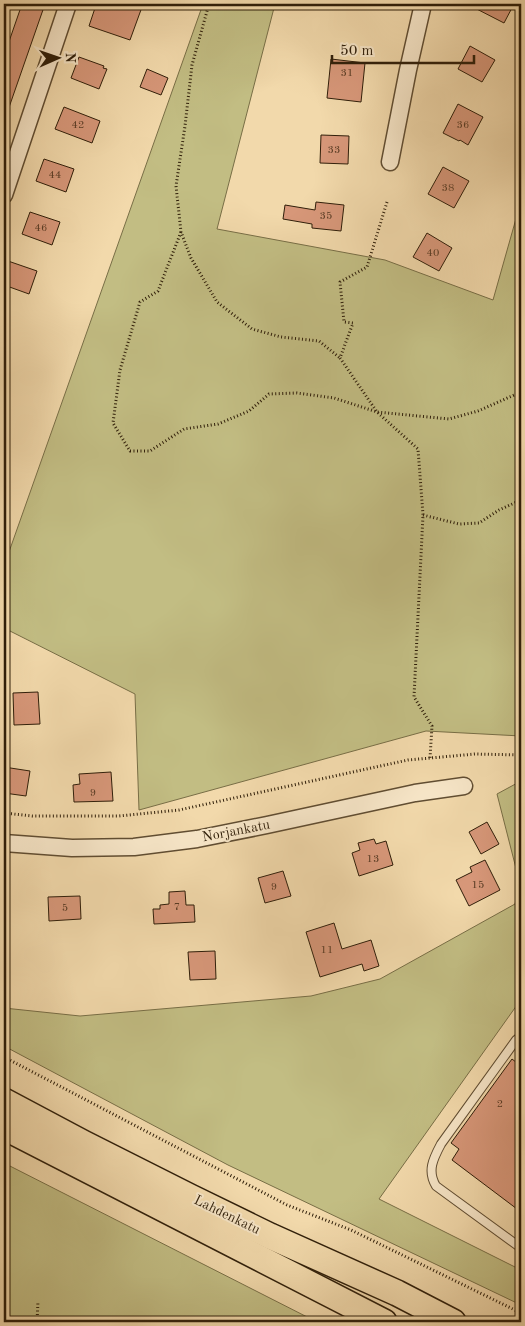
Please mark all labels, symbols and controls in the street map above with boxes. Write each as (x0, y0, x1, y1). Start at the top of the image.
north arrow (32, 32, 82, 82)
scale bar (332, 32, 475, 64)
text: 50 m (340, 44, 374, 59)
text: N (63, 52, 77, 63)
house number: 31 (341, 68, 353, 79)
house number: 42 (72, 120, 84, 131)
house number: 36 (457, 120, 469, 131)
house number: 33 (328, 145, 340, 156)
house number: 44 (49, 170, 61, 181)
house number: 38 (442, 183, 454, 194)
house number: 35 (320, 211, 332, 222)
house number: 46 (35, 223, 47, 234)
house number: 40 (427, 248, 439, 259)
house number: 9 (90, 788, 96, 799)
street label: Norjankatu (201, 817, 272, 844)
house number: 13 (367, 854, 379, 865)
house number: 15 (472, 880, 484, 891)
house number: 9 (271, 882, 277, 893)
house number: 7 (174, 902, 180, 913)
house number: 5 (62, 903, 68, 914)
house number: 11 (321, 945, 333, 956)
house number: 2 (497, 1099, 503, 1110)
street label: Lahdenkatu (192, 1193, 263, 1237)

